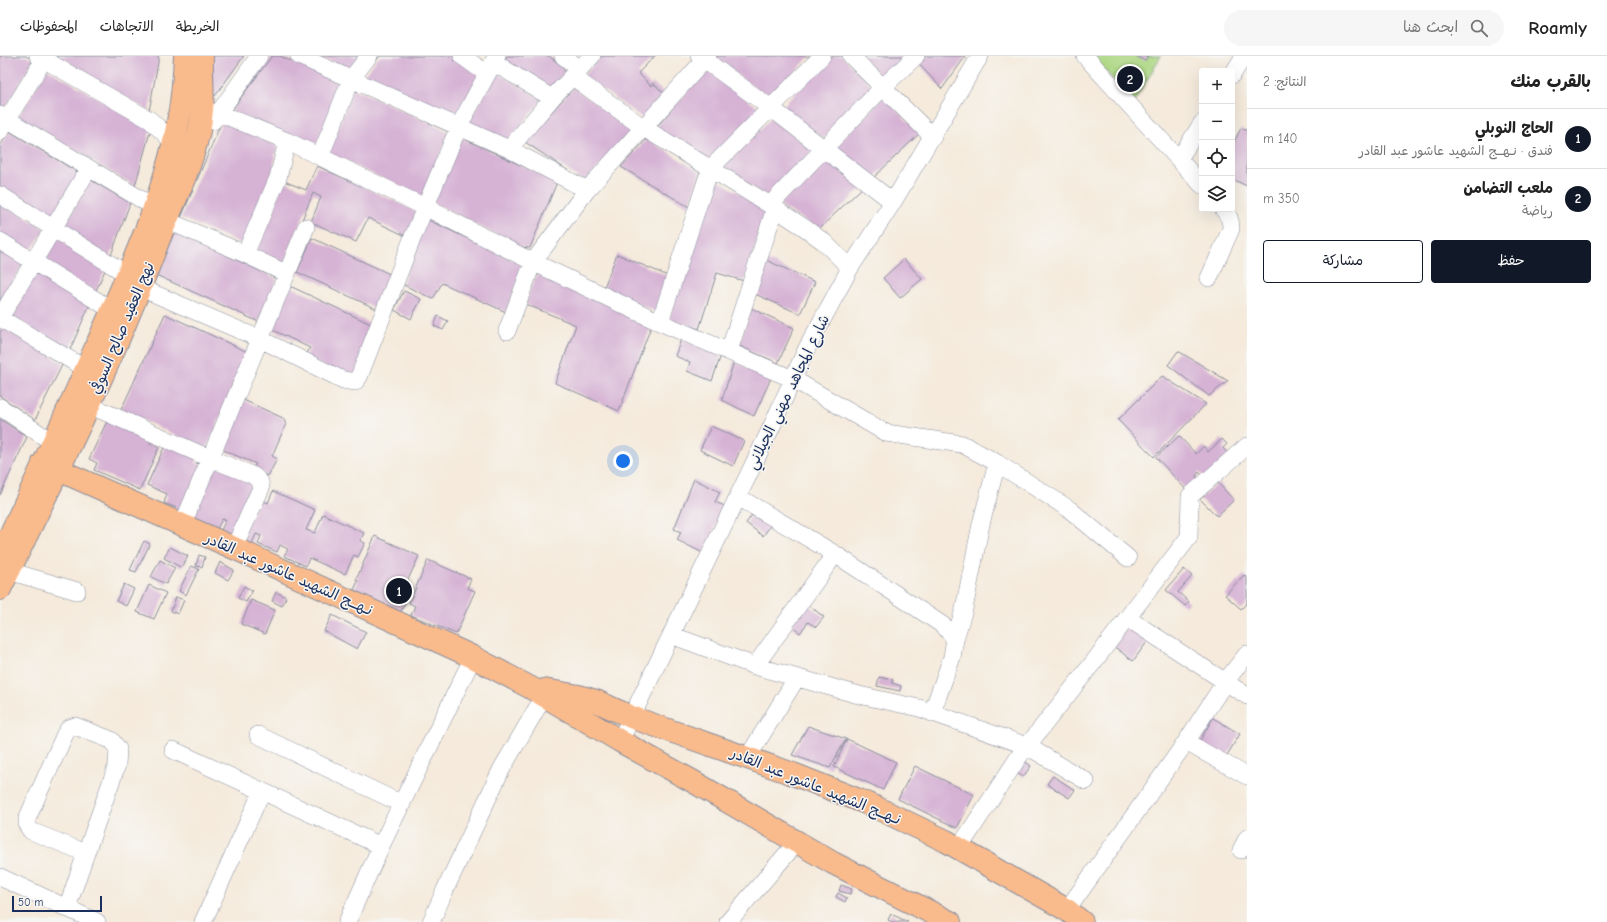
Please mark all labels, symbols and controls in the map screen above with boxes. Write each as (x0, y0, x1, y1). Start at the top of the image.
search box (1224, 10, 1504, 46)
icon: search (1468, 17, 1490, 39)
text: Roamly (1528, 17, 1587, 39)
text: المحفوظات (20, 18, 78, 35)
text: الاتجاهات (100, 18, 154, 35)
text: الخريطة (176, 18, 219, 35)
text: ابحث هنا (1403, 18, 1458, 36)
pin: 2 (1117, 64, 1143, 94)
map controls (1199, 68, 1235, 212)
button: + (1199, 68, 1235, 104)
text: بالقرب منك (1510, 72, 1591, 91)
text: النتائج: 2 (1263, 74, 1307, 89)
button: − (1199, 104, 1235, 140)
text: الحاج النوبلي (1475, 119, 1553, 137)
text: 140 m (1263, 131, 1297, 146)
text: 1 (1575, 131, 1581, 146)
button: locate (1199, 140, 1235, 176)
text: فندق · نـهــج الشهيد عاشور عبد القادر (1359, 143, 1553, 158)
button: layers (1199, 176, 1235, 212)
text: ملعب التضامن (1463, 179, 1553, 197)
text: 350 m (1263, 191, 1300, 206)
text: 2 (1575, 191, 1581, 206)
text: رياضة (1522, 203, 1553, 218)
button: مشاركة (1263, 240, 1423, 283)
button: حفظ (1431, 240, 1591, 283)
street label: نهج العقيد صالح السوفي (85, 259, 159, 397)
street label: شارع المجاهد مهني الجيلاني (743, 312, 837, 474)
your location (613, 451, 633, 471)
street label: نـهــج الشهيد عاشور عبد القادر (201, 528, 376, 620)
pin: 1 (386, 576, 412, 606)
street label: نـهــج الشهيد عاشور عبد القادر (727, 743, 904, 829)
scale bar (12, 894, 102, 913)
text: 50 m (18, 896, 43, 909)

